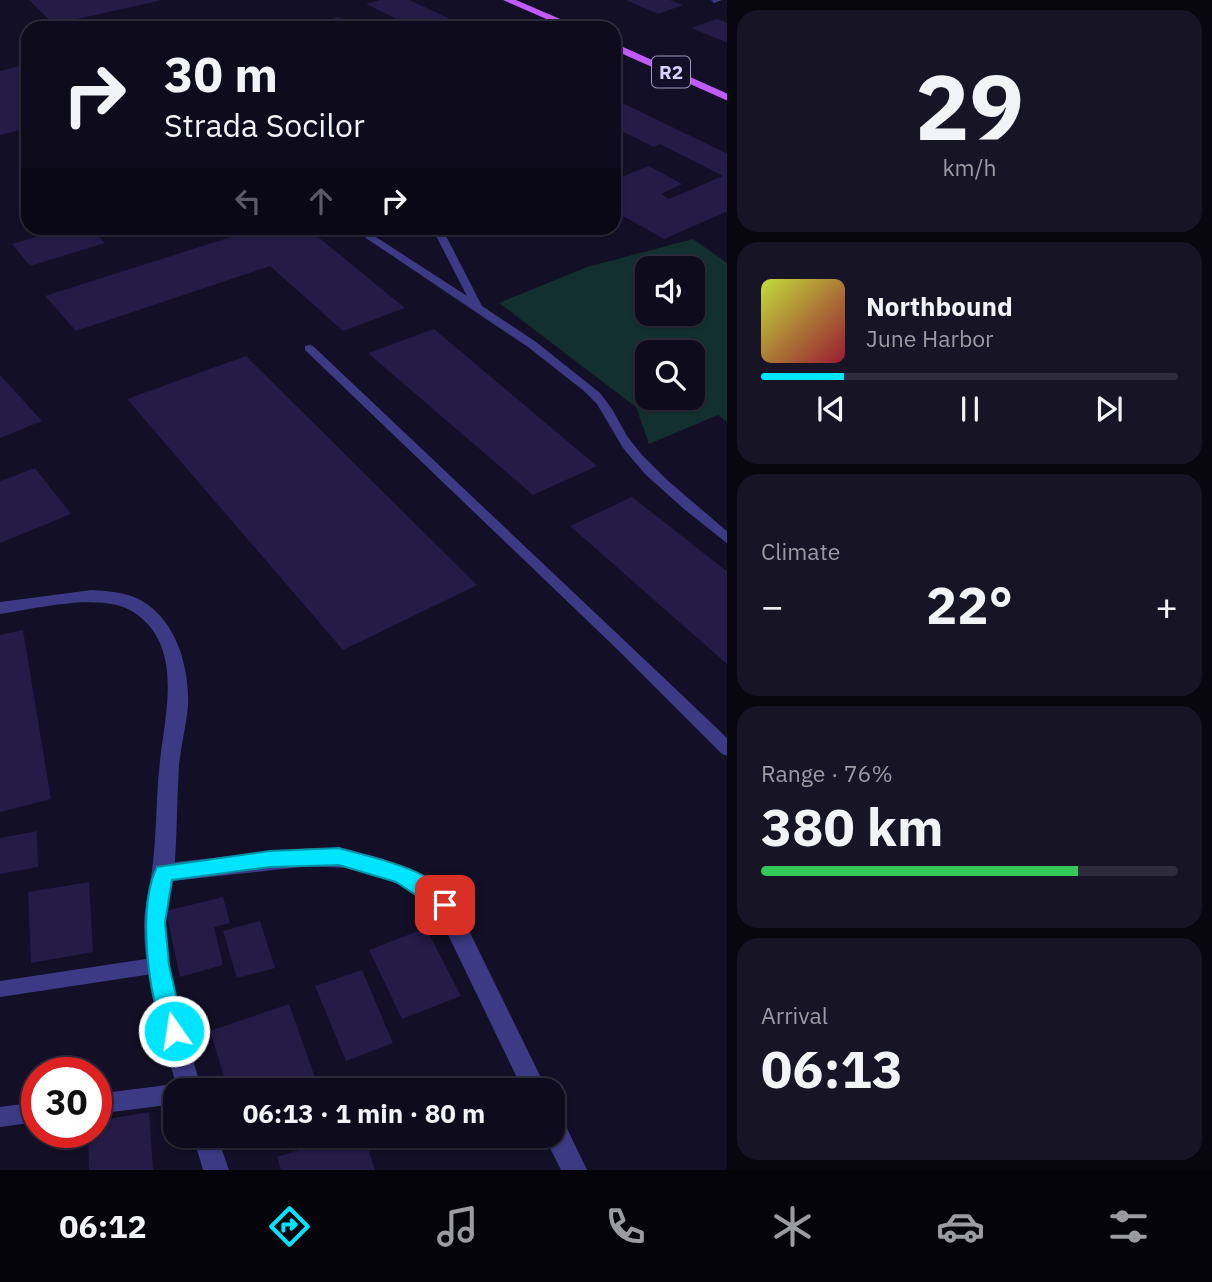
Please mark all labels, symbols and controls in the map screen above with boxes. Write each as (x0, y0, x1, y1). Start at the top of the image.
text: 30 m (164, 42, 278, 105)
text: 29 (915, 47, 1024, 165)
icon: right (49, 49, 140, 140)
road number: R2 (652, 57, 690, 88)
text: Strada Socilor (164, 104, 365, 146)
text: km/h (942, 152, 997, 182)
icon: left (229, 182, 267, 220)
icon: ahead (302, 182, 340, 220)
icon: right (375, 182, 413, 220)
map controls (635, 256, 705, 410)
button: sound (635, 256, 705, 326)
text: Northbound (866, 289, 1013, 323)
text: June Harbor (866, 323, 994, 353)
button: search (635, 340, 705, 410)
icon: previous (812, 390, 850, 428)
icon: pause (951, 390, 989, 428)
icon: next (1090, 390, 1128, 428)
text: Climate (761, 536, 840, 566)
text: 22° (926, 571, 1013, 638)
text: − (761, 581, 784, 630)
text: + (1155, 581, 1178, 630)
text: Range · 76% (761, 758, 893, 788)
text: 380 km (761, 793, 943, 860)
pin (415, 875, 475, 935)
icon: arrive (426, 886, 464, 924)
position arrow (137, 994, 211, 1068)
text: Arrival (761, 1000, 828, 1030)
text: 06:13 (761, 1035, 903, 1102)
speed limit sign: 30 (21, 1057, 112, 1148)
text: 06:13 · 1 min · 80 m (243, 1096, 485, 1130)
icon: directions (265, 1202, 314, 1251)
icon: music (433, 1202, 482, 1251)
icon: phone (601, 1202, 650, 1251)
icon: climate (768, 1202, 817, 1251)
icon: car (936, 1202, 985, 1251)
icon: filters (1104, 1202, 1153, 1251)
text: 06:12 (59, 1205, 147, 1247)

